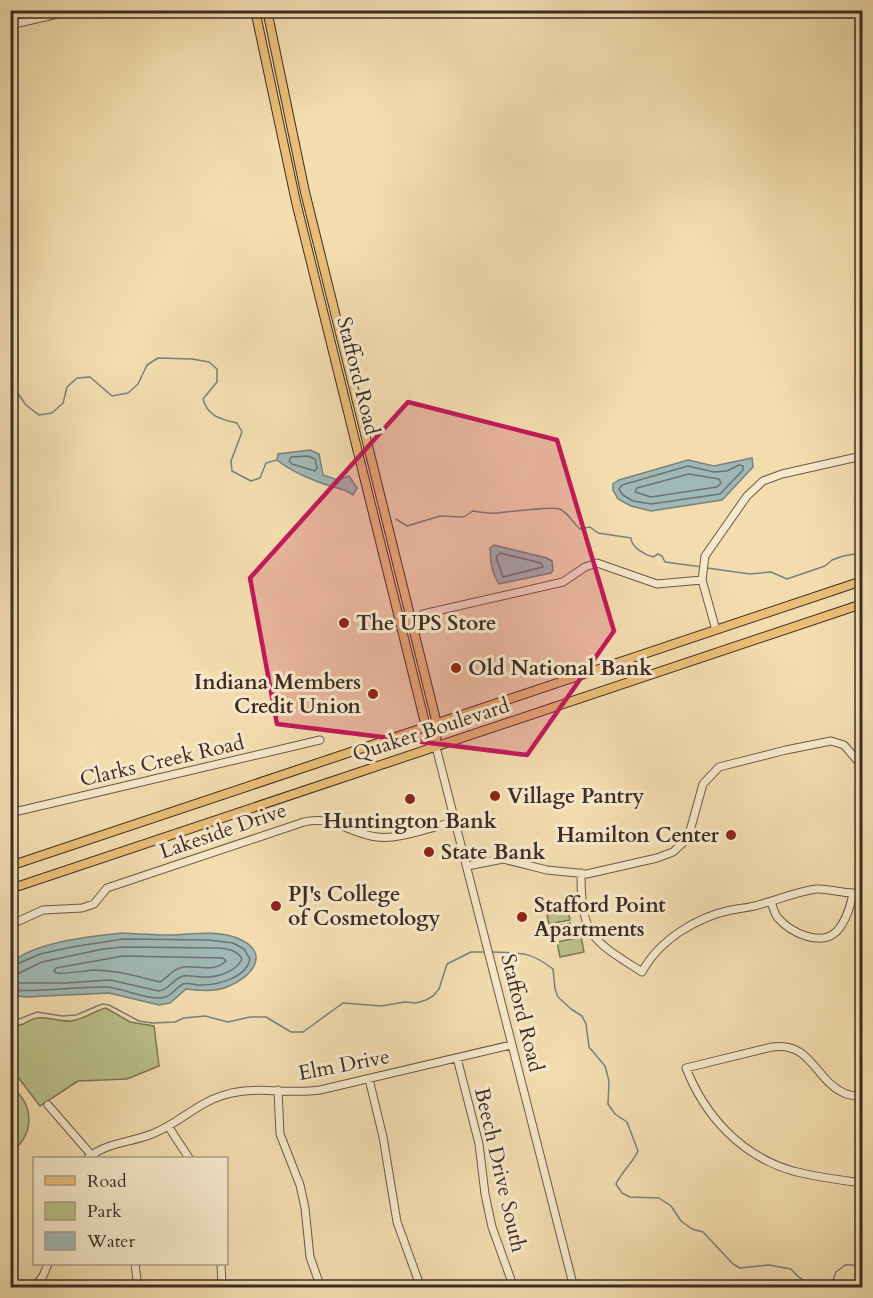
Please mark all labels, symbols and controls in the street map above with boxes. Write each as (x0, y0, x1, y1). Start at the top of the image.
street label: Stafford Road (329, 314, 387, 438)
place label: The UPS Store (356, 609, 496, 638)
marker: The UPS Store (337, 616, 351, 630)
place label: Old National Bank (468, 654, 652, 683)
marker: Old National Bank (449, 661, 463, 675)
place label: Indiana Members Credit Union (194, 668, 362, 721)
marker: Indiana Members Credit Union (366, 687, 380, 701)
street label: Quaker Boulevard (349, 691, 513, 769)
street label: Clarks Creek Road (77, 728, 247, 794)
place label: Village Pantry (507, 782, 644, 811)
marker: Village Pantry (488, 789, 502, 803)
marker: Huntington Bank (403, 792, 417, 806)
street label: Lakeside Drive (156, 796, 290, 866)
place label: Huntington Bank (323, 807, 497, 836)
place label: Hamilton Center (556, 821, 720, 850)
marker: Hamilton Center (724, 828, 738, 842)
place label: State Bank (441, 838, 546, 867)
marker: State Bank (422, 845, 436, 859)
place label: PJ's College of Cosmetology (288, 880, 440, 933)
place label: Stafford Point Apartments (534, 891, 666, 944)
marker: PJ's College of Cosmetology (269, 899, 283, 913)
marker: Stafford Point Apartments (515, 910, 529, 924)
street label: Stafford Road (493, 951, 551, 1075)
street label: Elm Drive (296, 1042, 392, 1088)
street label: Beech Drive South (467, 1085, 533, 1256)
legend (33, 1157, 228, 1265)
text: Road (87, 1169, 127, 1194)
text: Park (87, 1199, 122, 1224)
text: Water (86, 1229, 136, 1254)

